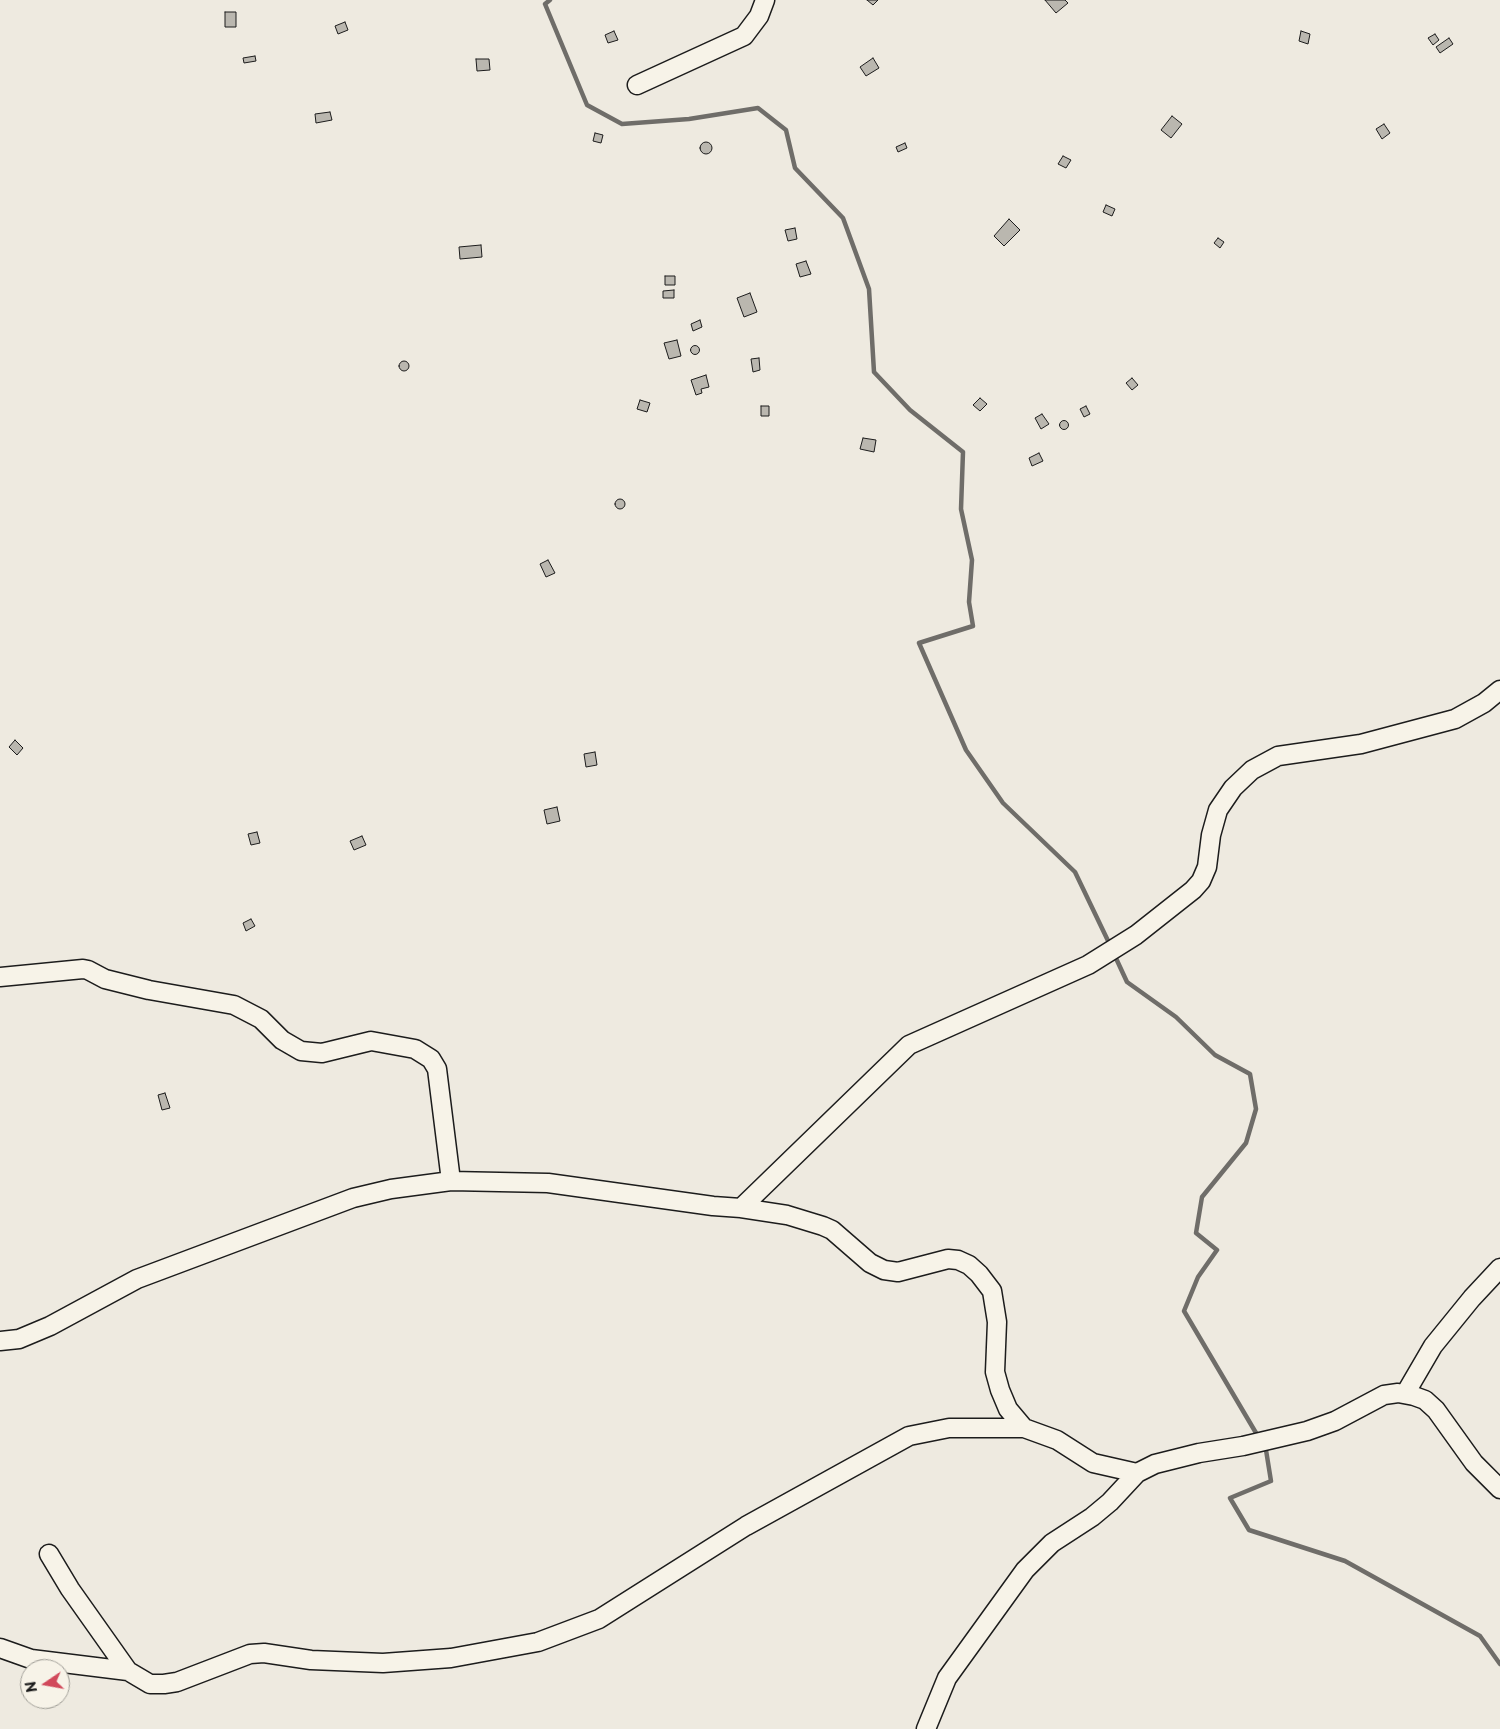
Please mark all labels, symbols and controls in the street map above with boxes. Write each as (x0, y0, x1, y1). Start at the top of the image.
north arrow (20, 1659, 70, 1709)
text: N (19, 1679, 42, 1695)

